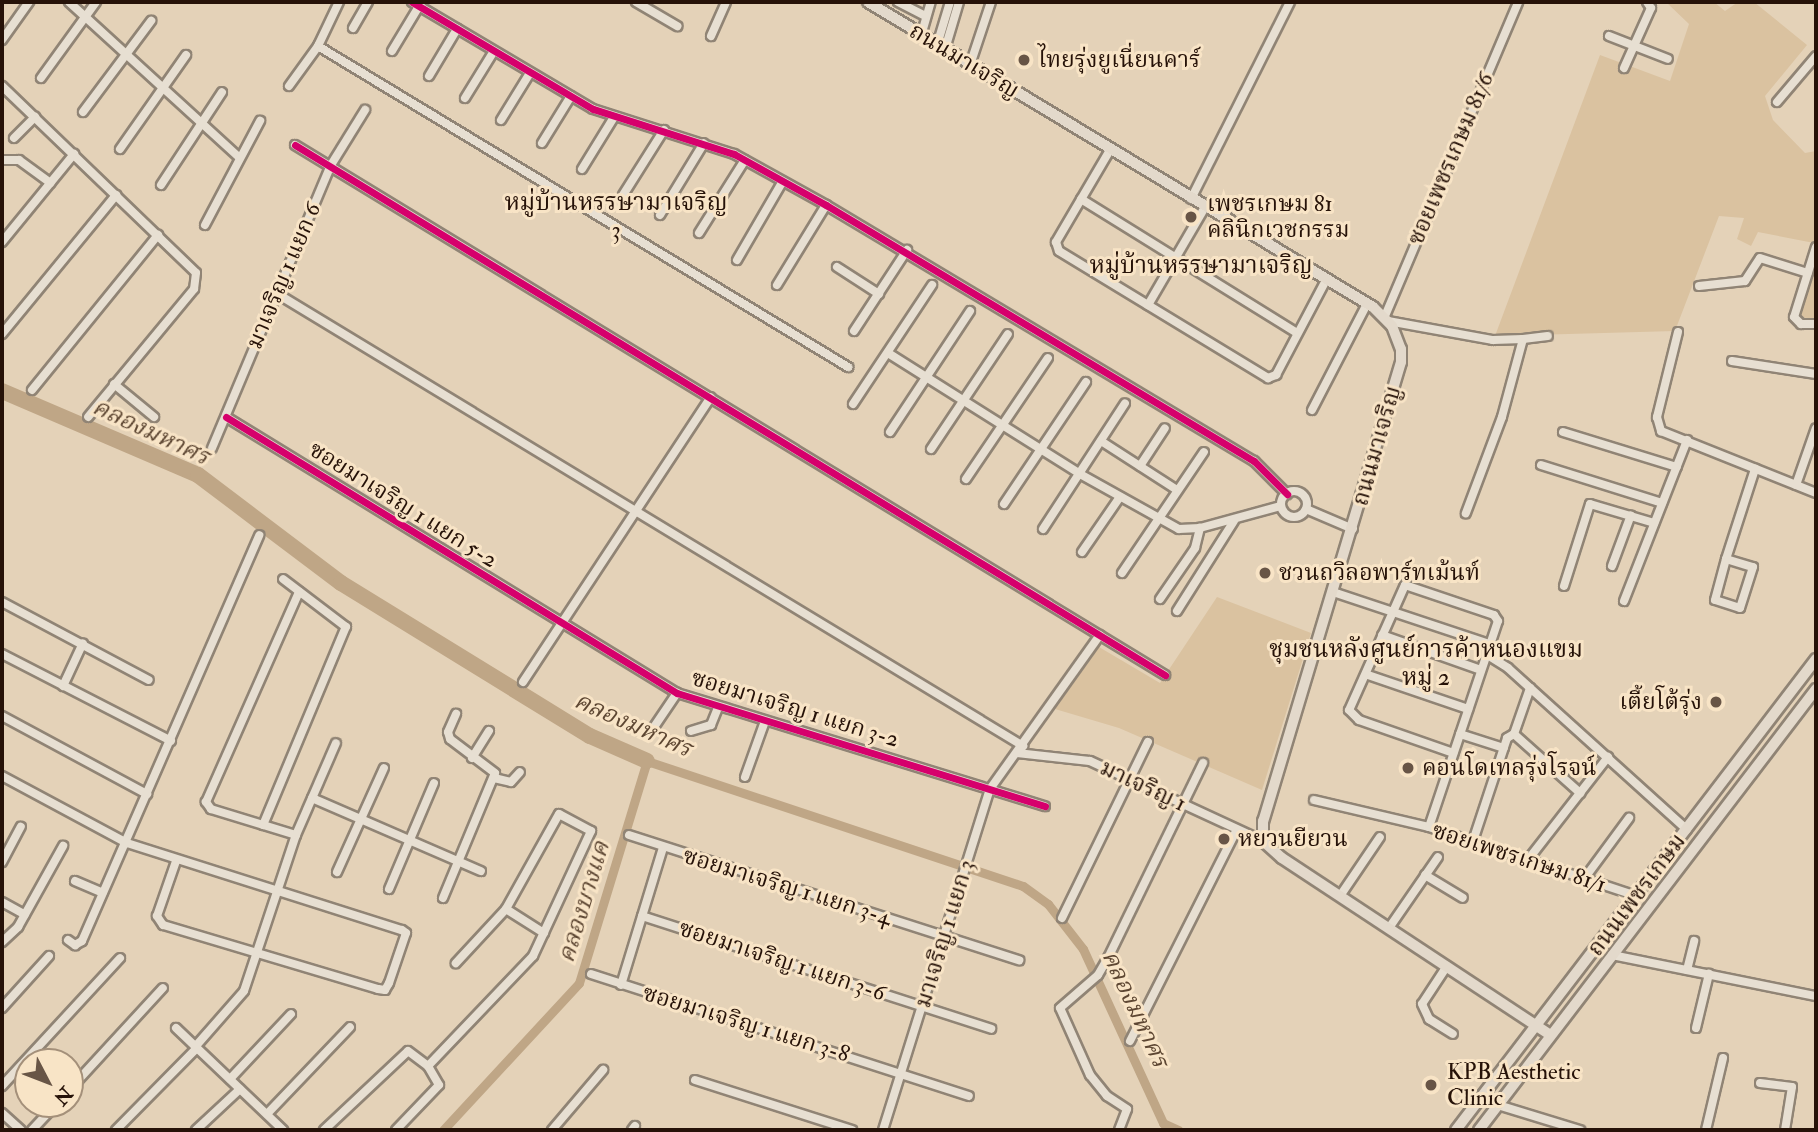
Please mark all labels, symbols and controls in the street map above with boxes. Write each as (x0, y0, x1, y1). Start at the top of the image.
street label: ถนนมาเจริญ (904, 17, 1024, 105)
place label: ไทยรุ่งยูเนี่ยนคาร์ (1038, 46, 1200, 74)
marker: ไทยรุ่งยูเนี่ยนคาร์ (1016, 52, 1032, 68)
street label: ซอยเพชรเกษม 81/6 (1402, 69, 1500, 249)
district label: หมู่บ้านหรรษามาเจริญ 3 (504, 189, 728, 245)
place label: เพชรเกษม 81 คลินิกเวชกรรม (1207, 190, 1350, 244)
street label: มาเจริญ 1 แยก 6 (241, 199, 327, 353)
marker: เพชรเกษม 81 คลินิกเวชกรรม (1181, 207, 1201, 227)
district label: หมู่บ้านหรรษามาเจริญ (1089, 252, 1313, 280)
street label: ถนนมาเจริญ (1347, 383, 1407, 509)
water label: คลองมหาศร (88, 392, 214, 472)
street label: ซอยมาเจริญ 1 แยก 5-2 (304, 436, 502, 574)
place label: ชวนถวิลอพาร์ทเม้นท์ (1279, 559, 1480, 587)
marker: ชวนถวิลอพาร์ทเม้นท์ (1257, 565, 1273, 581)
district label: ชุมชนหลังศูนย์การค้าหนองแขม หมู่ 2 (1269, 636, 1583, 692)
street label: ซอยมาเจริญ 1 แยก 3-2 (688, 664, 902, 754)
water label: คลองมหาศร (570, 686, 696, 764)
place label: เตี้ยโต้รุ่ง (1619, 688, 1702, 716)
marker: เตี้ยโต้รุ่ง (1708, 694, 1724, 710)
street label: มาเจริญ 1 (1095, 754, 1191, 818)
place label: คอนโดเทลรุ่งโรจน์ (1422, 754, 1597, 782)
marker: คอนโดเทลรุ่งโรจน์ (1400, 760, 1416, 776)
street label: ซอยเพชรเกษม 81/1 (1429, 817, 1609, 899)
place label: หยวนยียวน (1238, 825, 1348, 853)
street label: ถนนเพชรเกษม (1582, 828, 1692, 962)
marker: หยวนยียวน (1216, 831, 1232, 847)
water label: คลองบางแค (552, 838, 616, 966)
street label: ซอยมาเจริญ 1 แยก 3-4 (679, 842, 895, 932)
street label: มาเจริญ 1 แยก 3 (909, 857, 981, 1011)
street label: ซอยมาเจริญ 1 แยก 3-6 (675, 915, 889, 1007)
water label: คลองมหาศร (1095, 946, 1175, 1072)
street label: ซอยมาเจริญ 1 แยก 3-8 (639, 979, 853, 1069)
north arrow (14, 1048, 84, 1118)
place label: KPB Aesthetic Clinic (1447, 1058, 1580, 1112)
marker: KPB Aesthetic Clinic (1421, 1075, 1441, 1095)
text: N (49, 1081, 78, 1110)

